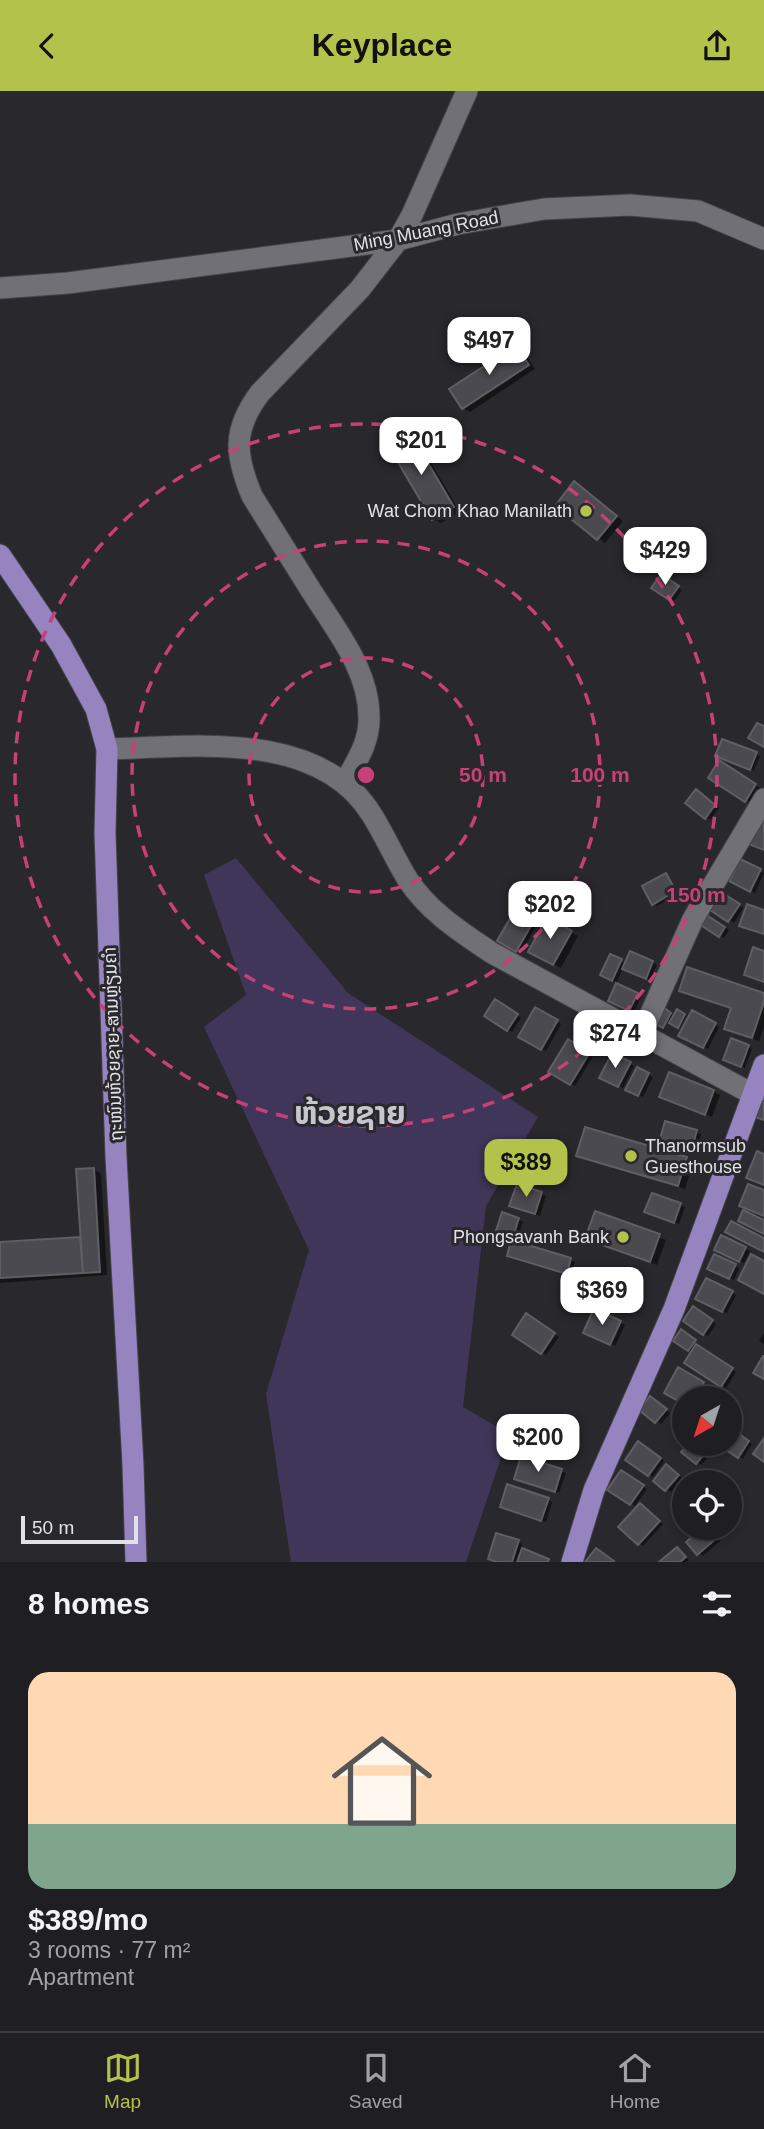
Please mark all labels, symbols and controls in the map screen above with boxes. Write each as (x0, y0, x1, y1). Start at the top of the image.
icon: back (28, 27, 66, 65)
text: Keyplace (312, 27, 452, 63)
icon: share (698, 27, 736, 65)
street label: Ming Muang Road (352, 207, 500, 255)
pin: $497 (448, 317, 530, 377)
text: $497 (463, 327, 515, 353)
pin: $201 (380, 417, 462, 477)
text: $201 (395, 427, 447, 453)
place label: Wat Chom Khao Manilath (368, 501, 572, 521)
marker: Wat Chom Khao Manilath (578, 503, 594, 519)
pin: $429 (624, 527, 706, 587)
text: $429 (639, 537, 691, 563)
centre of rings (354, 763, 378, 787)
text: 50 m (459, 763, 507, 786)
text: 100 m (570, 763, 630, 786)
pin: $202 (509, 881, 591, 941)
text: 150 m (666, 883, 726, 906)
text: $202 (524, 891, 576, 917)
street label: ຖະໜົນຫ້ວຍຊາຍ-ສາມຫຼ່ຽມຄຳ (100, 946, 127, 1142)
pin: $274 (574, 1011, 656, 1070)
text: $274 (589, 1020, 641, 1046)
district label: ຫ້ວຍຊາຍ (294, 1095, 406, 1131)
place label: Thanormsub Guesthouse (645, 1136, 746, 1177)
pin: $389 (485, 1139, 567, 1199)
marker: Thanormsub Guesthouse (623, 1148, 639, 1164)
text: $389 (500, 1149, 552, 1175)
place label: Phongsavanh Bank (453, 1227, 610, 1247)
marker: Phongsavanh Bank (615, 1229, 631, 1245)
pin: $369 (561, 1267, 643, 1327)
text: $369 (576, 1277, 628, 1303)
north arrow (672, 1386, 742, 1456)
map controls (672, 1386, 742, 1540)
pin: $200 (497, 1415, 579, 1474)
text: $200 (512, 1424, 564, 1450)
button: locate (672, 1470, 742, 1540)
scale bar (21, 1513, 138, 1545)
text: 50 m (32, 1517, 74, 1538)
icon: filters (698, 1585, 736, 1623)
text: 8 homes (28, 1587, 150, 1620)
icon: home (319, 1718, 445, 1844)
text: $389/mo (28, 1903, 148, 1936)
text: 3 rooms · 77 m² (28, 1937, 190, 1963)
text: Apartment (28, 1964, 134, 1990)
tab: Map (104, 2049, 142, 2113)
tab: Saved (349, 2049, 403, 2113)
tab: Home (610, 2049, 660, 2113)

